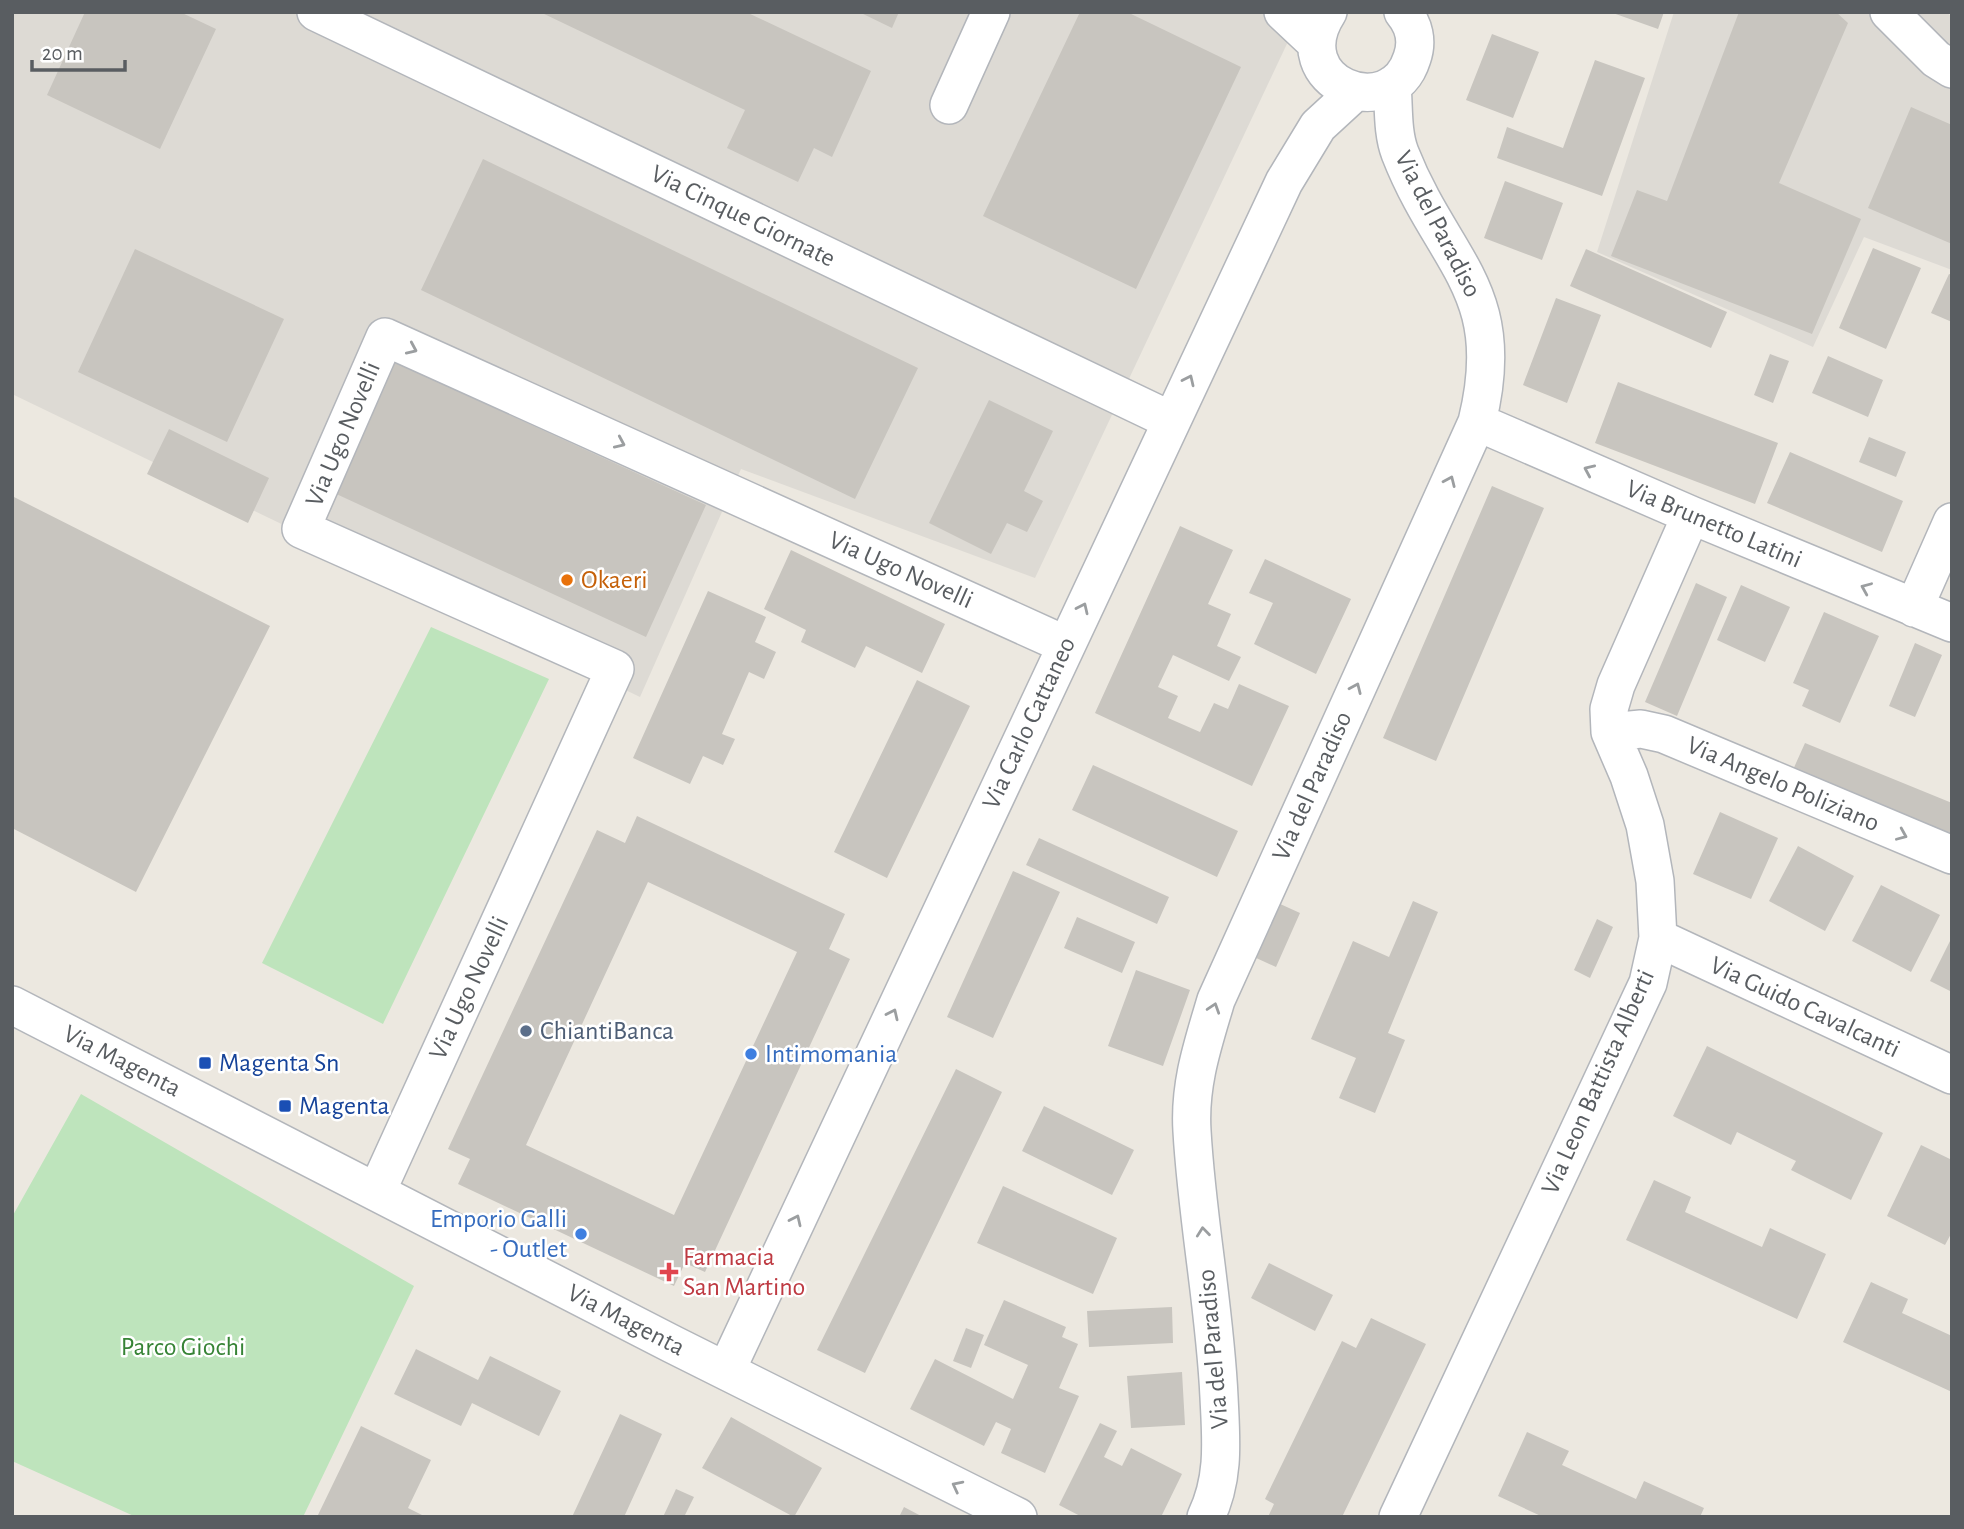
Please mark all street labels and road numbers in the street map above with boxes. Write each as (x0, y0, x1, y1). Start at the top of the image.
street label: Via del Paradiso (1390, 147, 1486, 301)
street label: Via Cinque Giornate (647, 160, 839, 272)
street label: Via Ugo Novelli (301, 358, 385, 510)
street label: Via Brunetto Latini (1622, 475, 1806, 573)
street label: Via Ugo Novelli (825, 527, 977, 613)
street label: Via Carlo Cattaneo (978, 633, 1080, 813)
street label: Via del Paradiso (1268, 707, 1356, 865)
street label: Via Angelo Poliziano (1683, 732, 1883, 836)
street label: Via Ugo Novelli (425, 912, 513, 1064)
street label: Via Guido Cavalcanti (1706, 952, 1904, 1062)
street label: Via Leon Battista Alberti (1537, 966, 1659, 1198)
street label: Via Magenta (59, 1020, 185, 1102)
street label: Via del Paradiso (1193, 1268, 1233, 1430)
street label: Via Magenta (563, 1279, 689, 1361)

